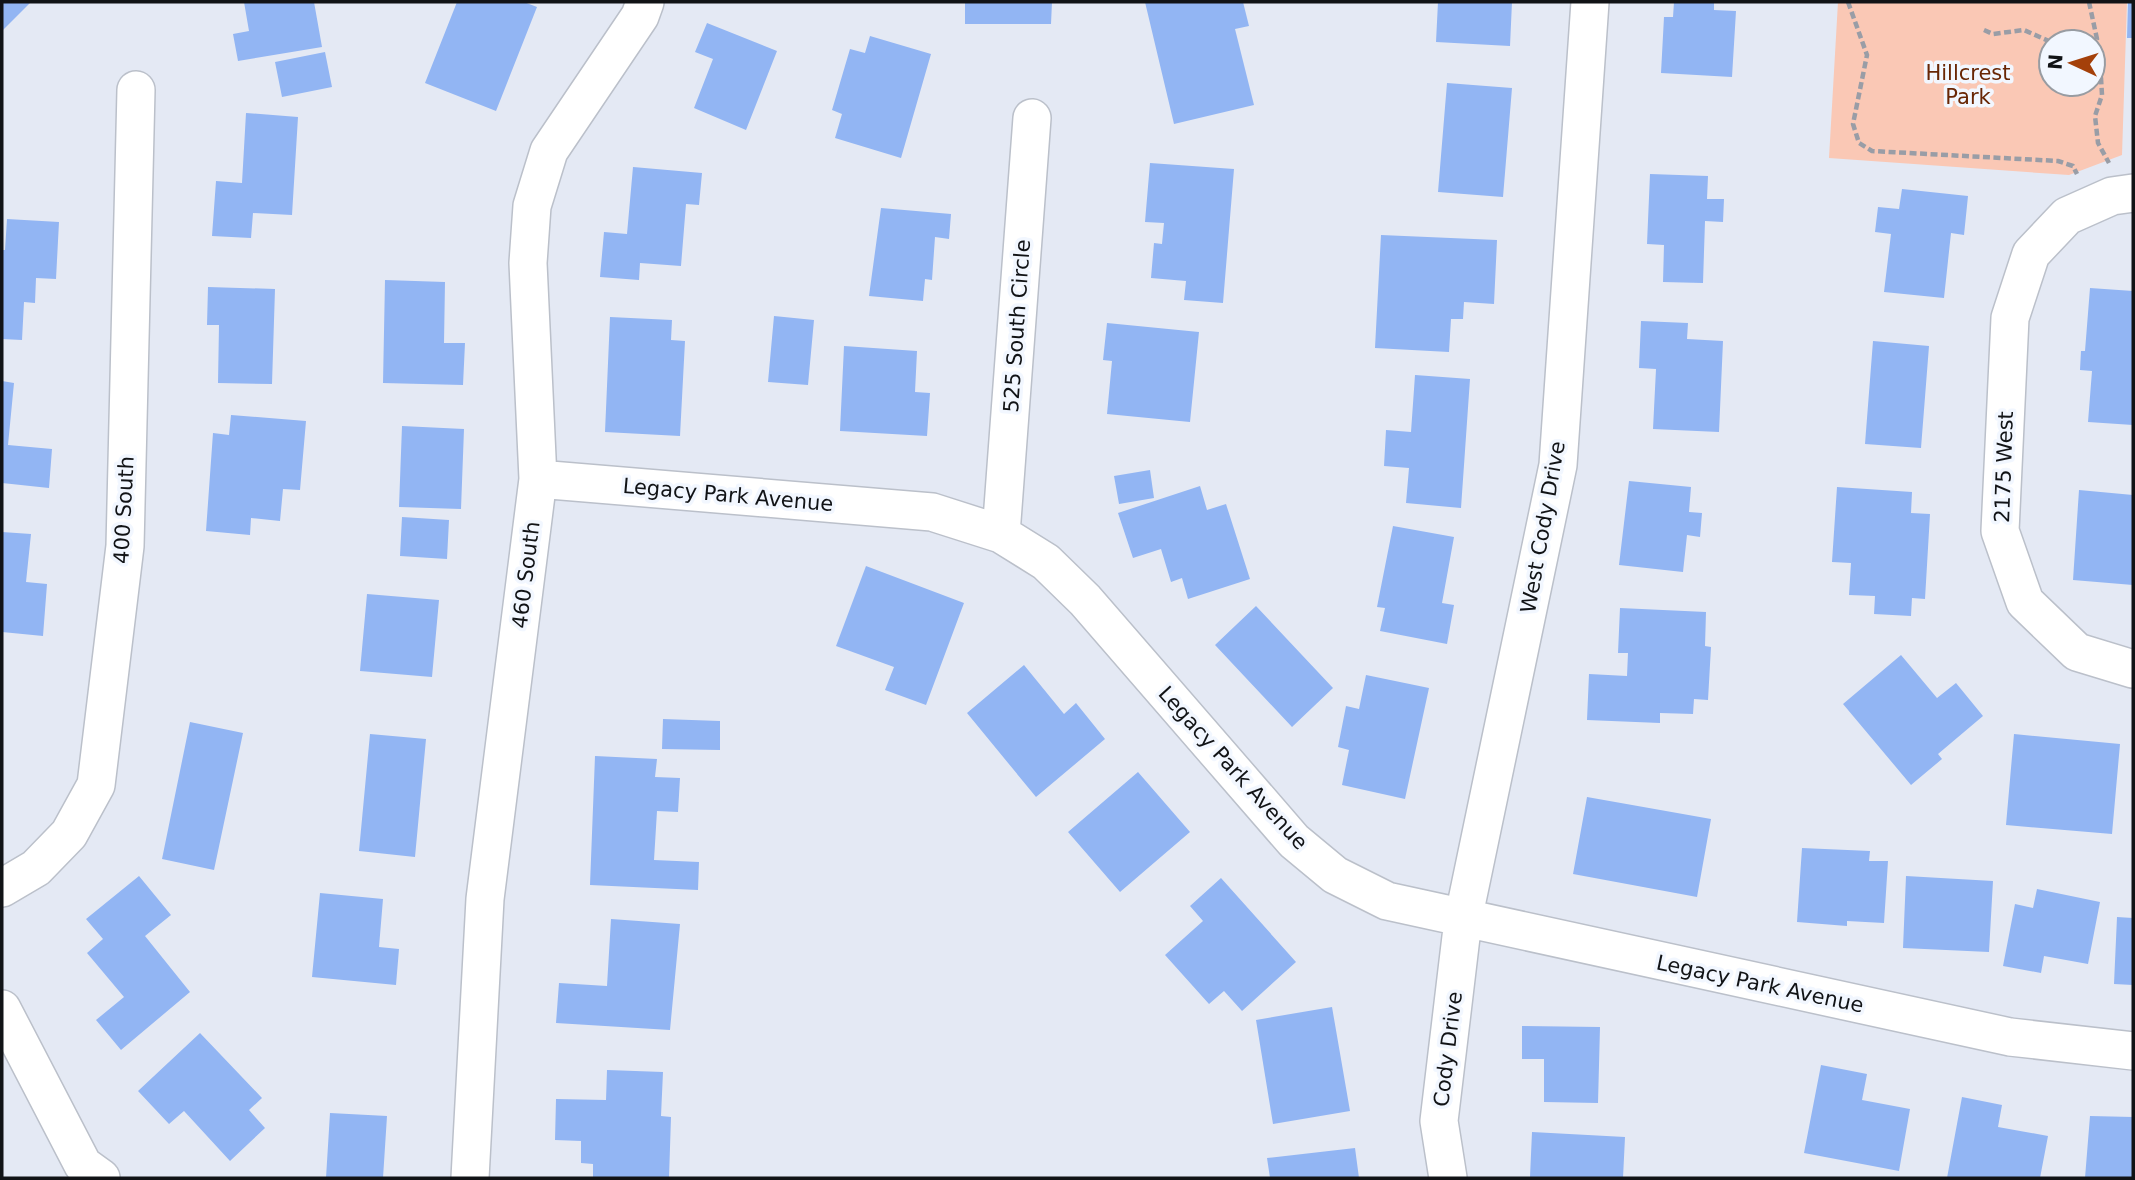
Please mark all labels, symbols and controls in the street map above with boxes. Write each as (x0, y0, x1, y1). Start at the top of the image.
north arrow (2037, 28, 2107, 98)
text: N (2044, 53, 2067, 71)
park label: Hillcrest Park (1925, 61, 2011, 109)
street label: 525 South Circle (999, 239, 1035, 413)
street label: 2175 West (1990, 411, 2018, 523)
street label: West Cody Drive (1516, 439, 1570, 615)
street label: 400 South (109, 456, 139, 564)
street label: Legacy Park Avenue (622, 474, 834, 516)
street label: 460 South (508, 520, 544, 630)
street label: Legacy Park Avenue (1153, 681, 1313, 855)
street label: Legacy Park Avenue (1654, 950, 1866, 1018)
street label: Cody Drive (1429, 990, 1467, 1108)

